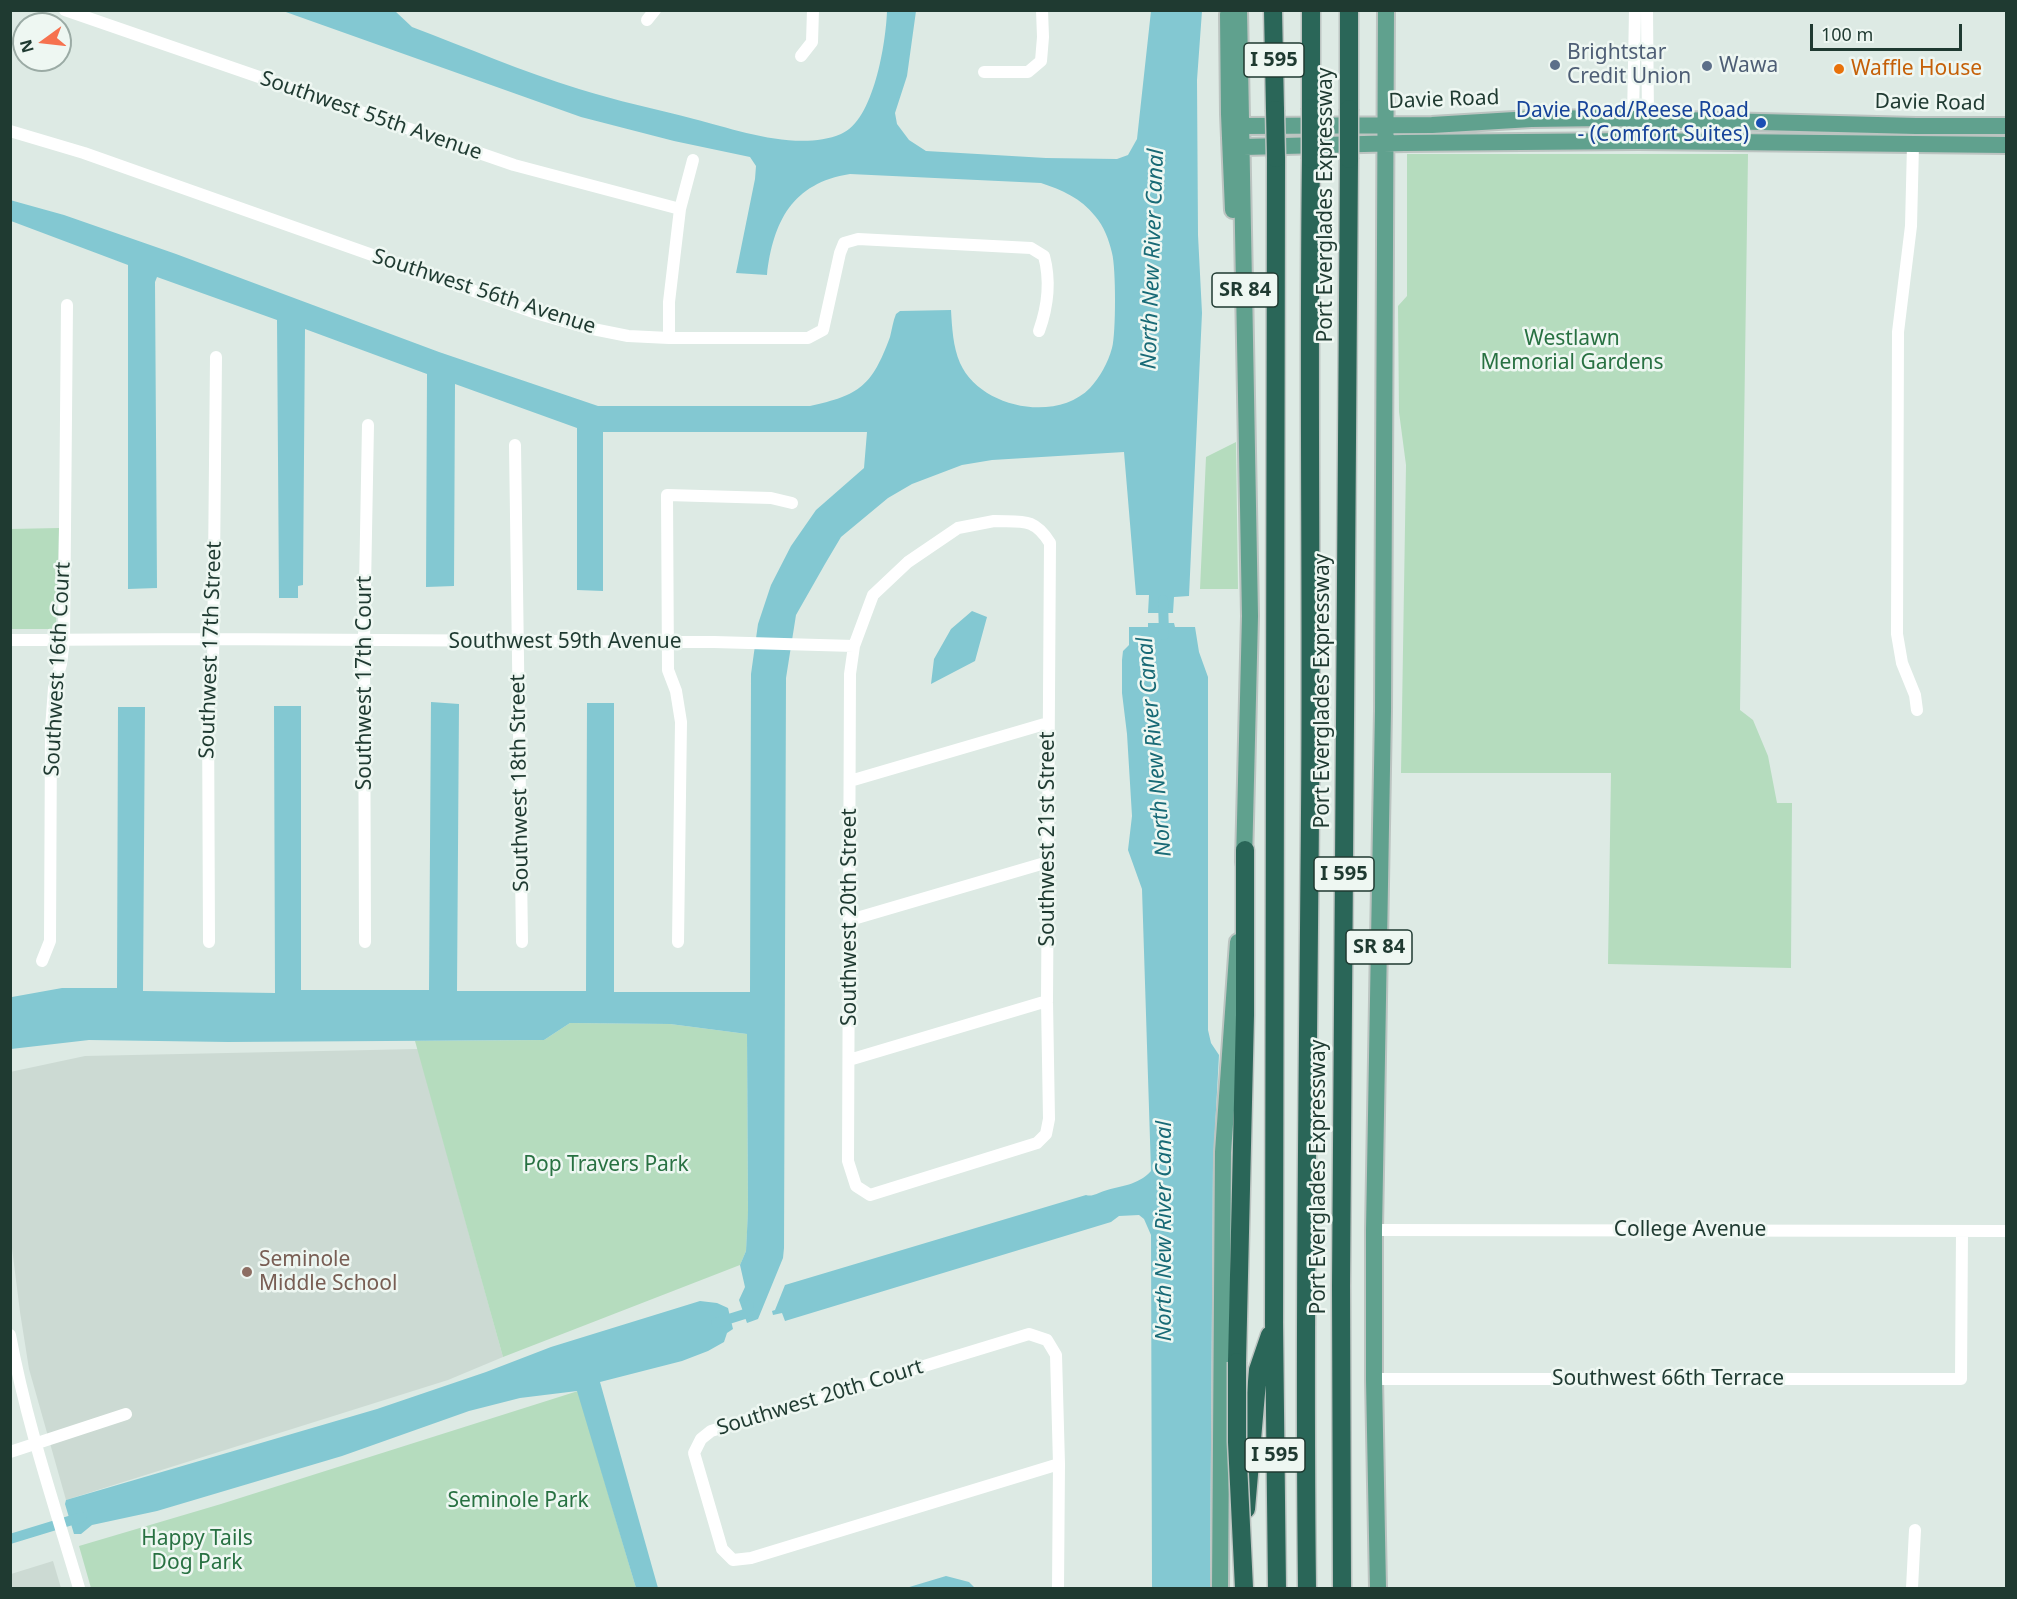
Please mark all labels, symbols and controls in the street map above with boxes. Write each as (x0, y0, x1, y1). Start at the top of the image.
north arrow (12, 12, 72, 72)
scale bar (1813, 12, 1964, 50)
text: 100 m (1821, 22, 1873, 46)
text: N (14, 37, 39, 55)
place label: Brightstar Credit Union (1567, 40, 1691, 90)
road number: I 595 (1244, 43, 1304, 77)
place label: Wawa (1719, 53, 1778, 79)
place label: Waffle House (1851, 56, 1982, 82)
marker: Brightstar Credit Union (1548, 58, 1562, 72)
marker: Wawa (1700, 59, 1714, 73)
marker: Waffle House (1832, 62, 1846, 76)
street label: Southwest 55th Avenue (257, 66, 485, 166)
street label: Port Everglades Expressway (1313, 67, 1339, 343)
street label: Davie Road (1388, 85, 1500, 115)
street label: Davie Road (1874, 89, 1986, 117)
place label: Davie Road/Reese Road - (Comfort Suites) (1516, 98, 1749, 148)
marker: Davie Road/Reese Road - (Comfort Suites) (1754, 116, 1768, 130)
water label: North New River Canal (1136, 148, 1170, 370)
street label: Southwest 56th Avenue (369, 244, 599, 340)
road number: SR 84 (1212, 273, 1278, 307)
park label: Westlawn Memorial Gardens (1480, 326, 1664, 376)
street label: Southwest 17th Street (195, 541, 227, 759)
street label: Port Everglades Expressway (1310, 553, 1336, 829)
street label: Southwest 16th Court (40, 561, 76, 777)
street label: Southwest 17th Court (352, 576, 378, 790)
street label: Southwest 59th Avenue (449, 629, 681, 655)
water label: North New River Canal (1132, 636, 1178, 858)
street label: Southwest 18th Street (506, 674, 534, 892)
street label: Southwest 21st Street (1035, 732, 1061, 946)
street label: Southwest 20th Street (837, 808, 863, 1026)
road number: I 595 (1314, 857, 1374, 891)
road number: SR 84 (1346, 930, 1412, 964)
street label: Port Everglades Expressway (1306, 1039, 1332, 1315)
water label: North New River Canal (1152, 1121, 1178, 1341)
park label: Pop Travers Park (523, 1152, 689, 1178)
street label: College Avenue (1614, 1217, 1766, 1243)
place label: Seminole Middle School (259, 1247, 397, 1297)
marker: Seminole Middle School (240, 1265, 254, 1279)
street label: Southwest 20th Court (714, 1355, 926, 1441)
street label: Southwest 66th Terrace (1552, 1366, 1784, 1392)
road number: I 595 (1245, 1438, 1305, 1472)
park label: Seminole Park (447, 1488, 589, 1514)
park label: Happy Tails Dog Park (141, 1526, 253, 1576)

